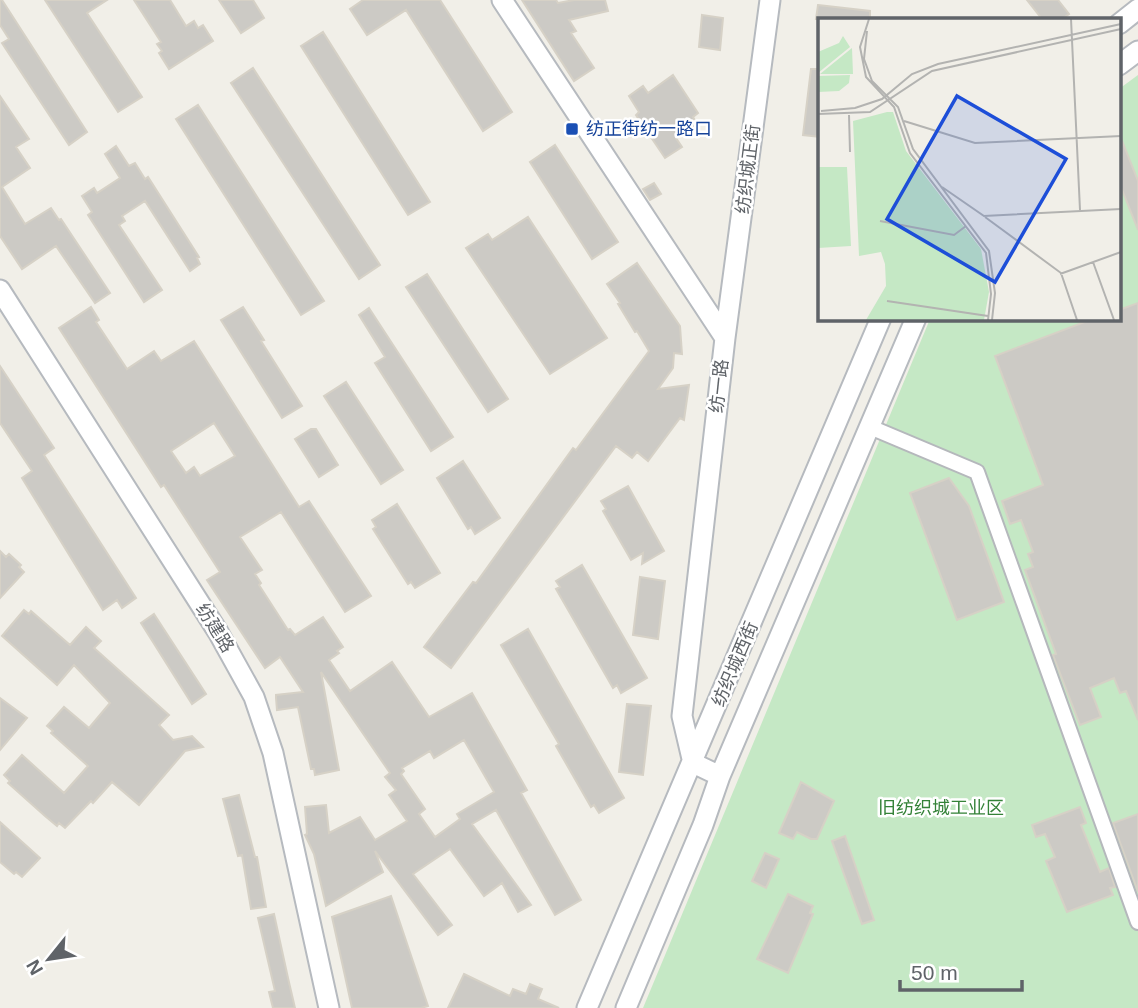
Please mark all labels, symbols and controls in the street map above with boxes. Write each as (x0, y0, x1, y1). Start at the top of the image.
inset map (818, 18, 1120, 320)
place label: 纺正街纺一路口 (586, 119, 712, 139)
marker: 纺正街纺一路口 (564, 121, 580, 137)
street label: 纺织城正街 (733, 123, 763, 215)
street label: 纺一路 (706, 358, 732, 414)
street label: 纺建路 (192, 600, 238, 656)
street label: 纺织城西街 (708, 619, 762, 709)
park label: 旧纺织城工业区 (878, 798, 1004, 818)
north arrow (14, 924, 84, 994)
scale bar (900, 948, 1023, 992)
text: N (22, 956, 47, 978)
text: 50 m (911, 961, 958, 984)

